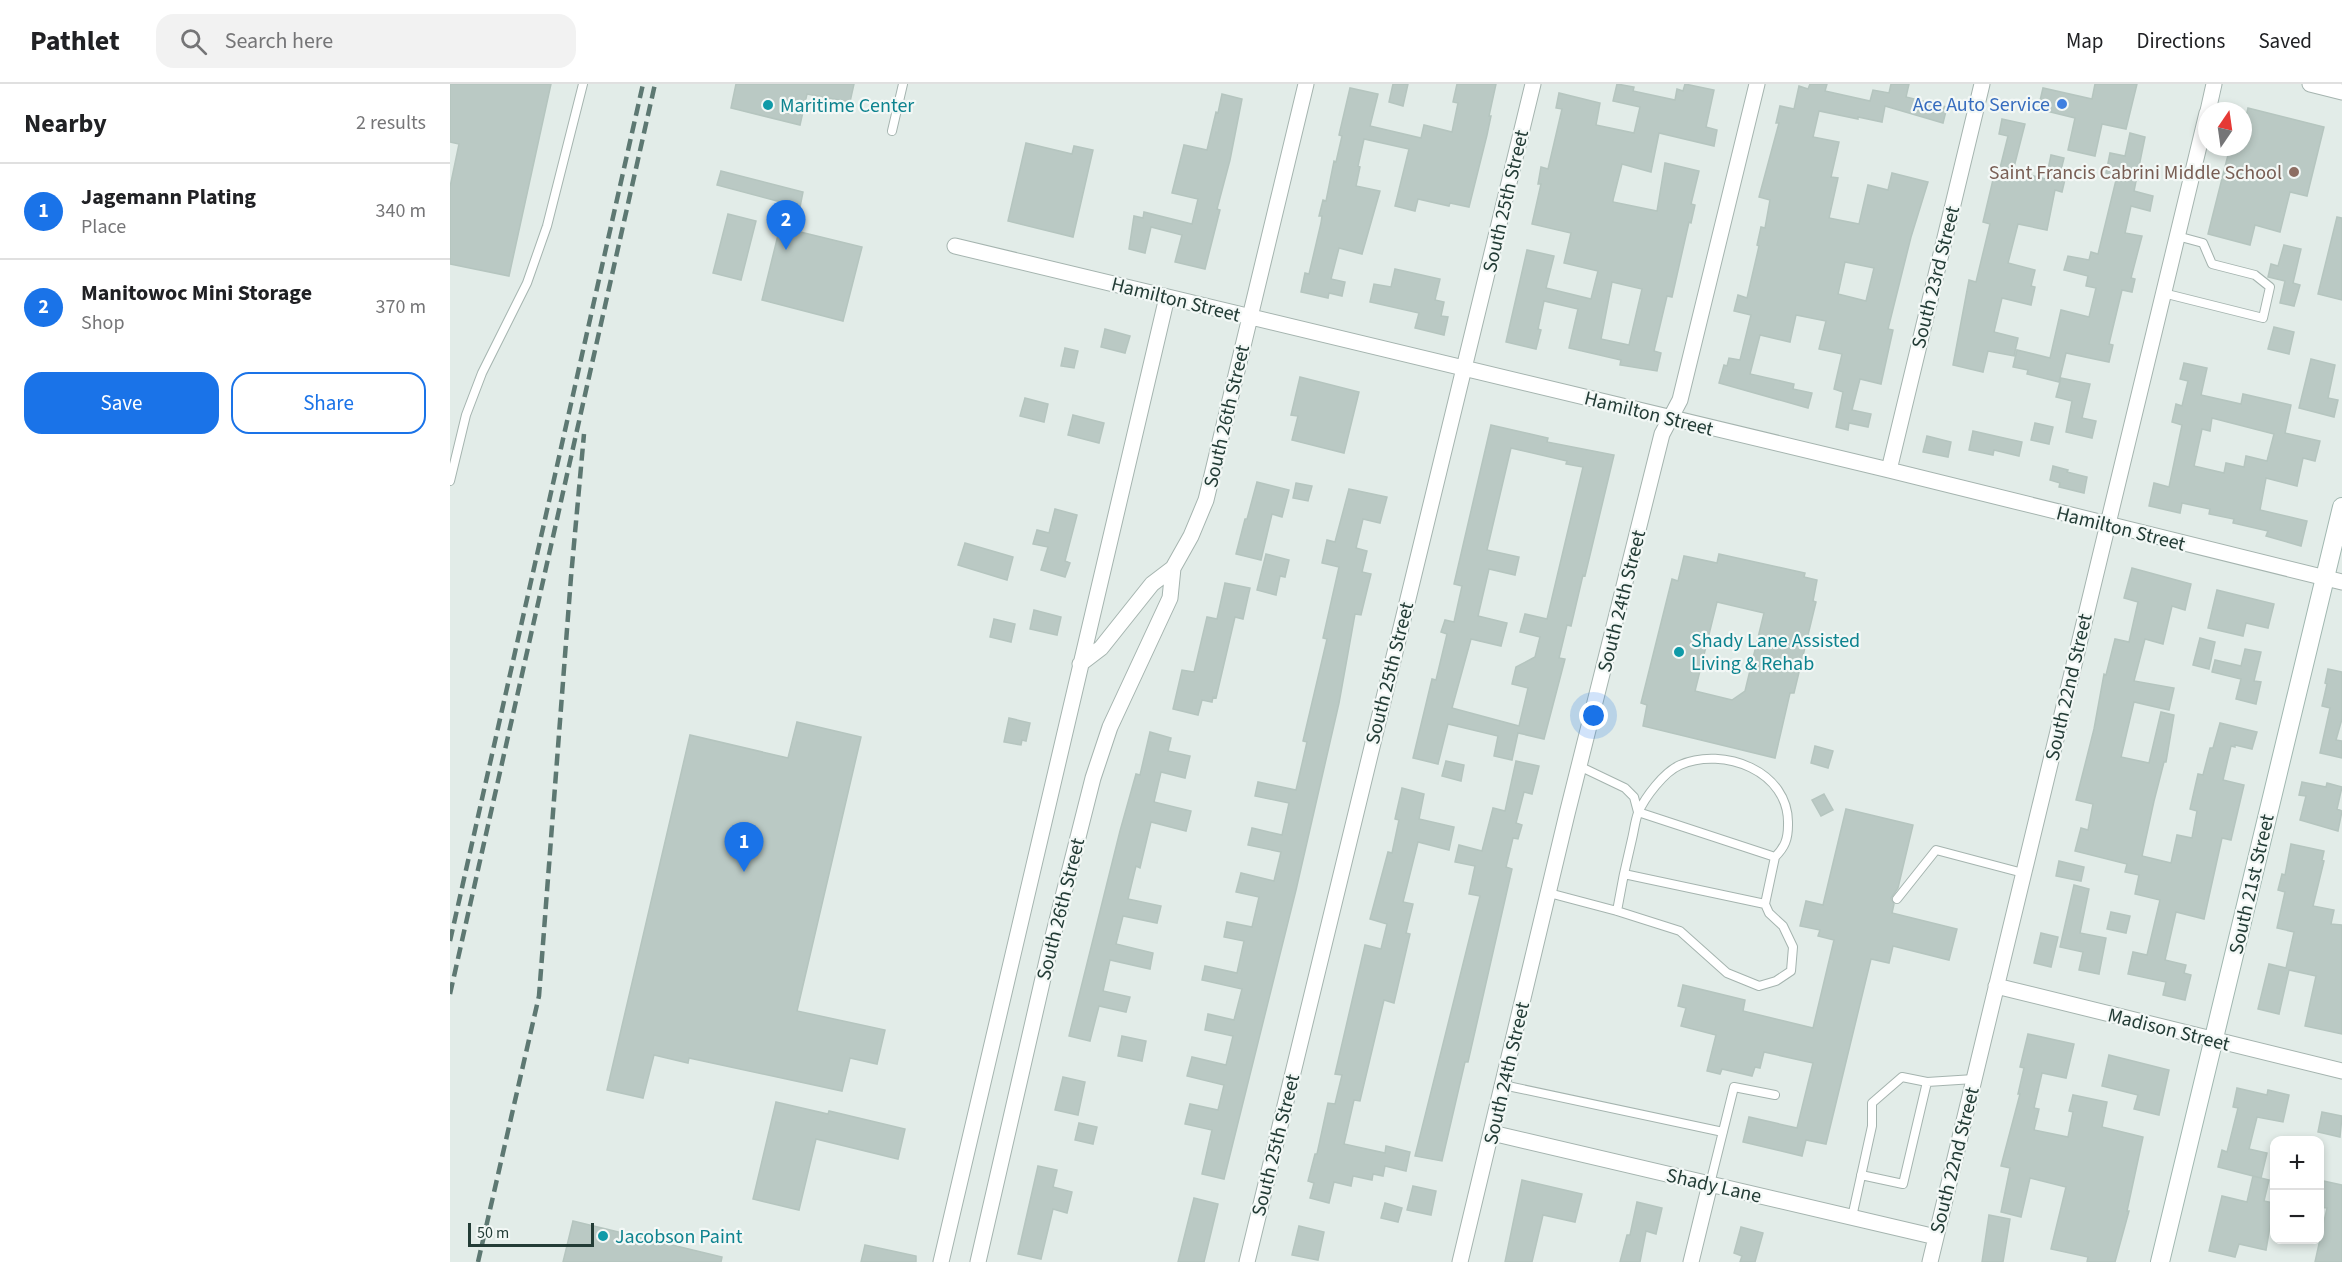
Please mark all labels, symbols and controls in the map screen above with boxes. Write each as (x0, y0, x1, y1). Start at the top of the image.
search box (156, 14, 576, 68)
text: Pathlet (30, 21, 120, 61)
icon: search (177, 25, 210, 58)
text: Search here (225, 25, 333, 57)
text: Map (2066, 26, 2104, 56)
text: Directions (2137, 26, 2225, 56)
text: Saved (2258, 26, 2312, 56)
place label: Ace Auto Service (1913, 91, 2050, 119)
place label: Maritime Center (780, 92, 914, 120)
marker: Ace Auto Service (2055, 97, 2069, 111)
marker: Maritime Center (761, 98, 775, 112)
north arrow (2198, 102, 2252, 156)
text: Nearby (24, 105, 107, 142)
text: 2 results (356, 109, 426, 137)
street label: South 25th Street (1476, 127, 1536, 275)
place label: Saint Francis Cabrini Middle School (1989, 159, 2282, 187)
marker: Saint Francis Cabrini Middle School (2287, 165, 2301, 179)
text: Jagemann Plating (81, 181, 256, 213)
text: 1 (38, 197, 49, 225)
text: 340 m (376, 197, 426, 225)
pin: 2 (766, 200, 806, 250)
street label: South 23rd Street (1905, 203, 1967, 351)
text: Place (81, 213, 126, 241)
street label: Hamilton Street (1108, 270, 1243, 330)
text: Manitowoc Mini Storage (81, 277, 312, 309)
text: 2 (38, 293, 49, 321)
text: 370 m (376, 293, 426, 321)
text: Shop (81, 309, 125, 337)
street label: South 26th Street (1197, 342, 1257, 490)
button: Save (24, 372, 219, 434)
button: Share (231, 372, 426, 434)
street label: Hamilton Street (1581, 384, 1716, 444)
street label: Hamilton Street (2053, 499, 2188, 559)
street label: South 24th Street (1591, 527, 1653, 675)
street label: South 25th Street (1359, 599, 1421, 747)
street label: South 22nd Street (2038, 611, 2100, 763)
place label: Shady Lane Assisted Living & Rehab (1691, 627, 1860, 678)
marker: Shady Lane Assisted Living & Rehab (1672, 645, 1686, 659)
your location (1579, 701, 1608, 730)
street label: South 21st Street (2222, 811, 2282, 957)
pin: 1 (724, 822, 764, 872)
street label: South 26th Street (1030, 835, 1092, 983)
street label: South 24th Street (1477, 999, 1537, 1147)
street label: Madison Street (2105, 1001, 2233, 1059)
street label: South 25th Street (1245, 1071, 1307, 1219)
street label: South 22nd Street (1923, 1084, 1987, 1236)
map controls (2270, 1136, 2324, 1244)
button: + (2270, 1136, 2324, 1190)
street label: Shady Lane (1663, 1161, 1764, 1211)
button: − (2270, 1190, 2324, 1244)
scale bar (468, 1220, 594, 1248)
text: 50 m (477, 1222, 509, 1244)
place label: Jacobson Paint (615, 1223, 743, 1251)
marker: Jacobson Paint (596, 1229, 610, 1243)

